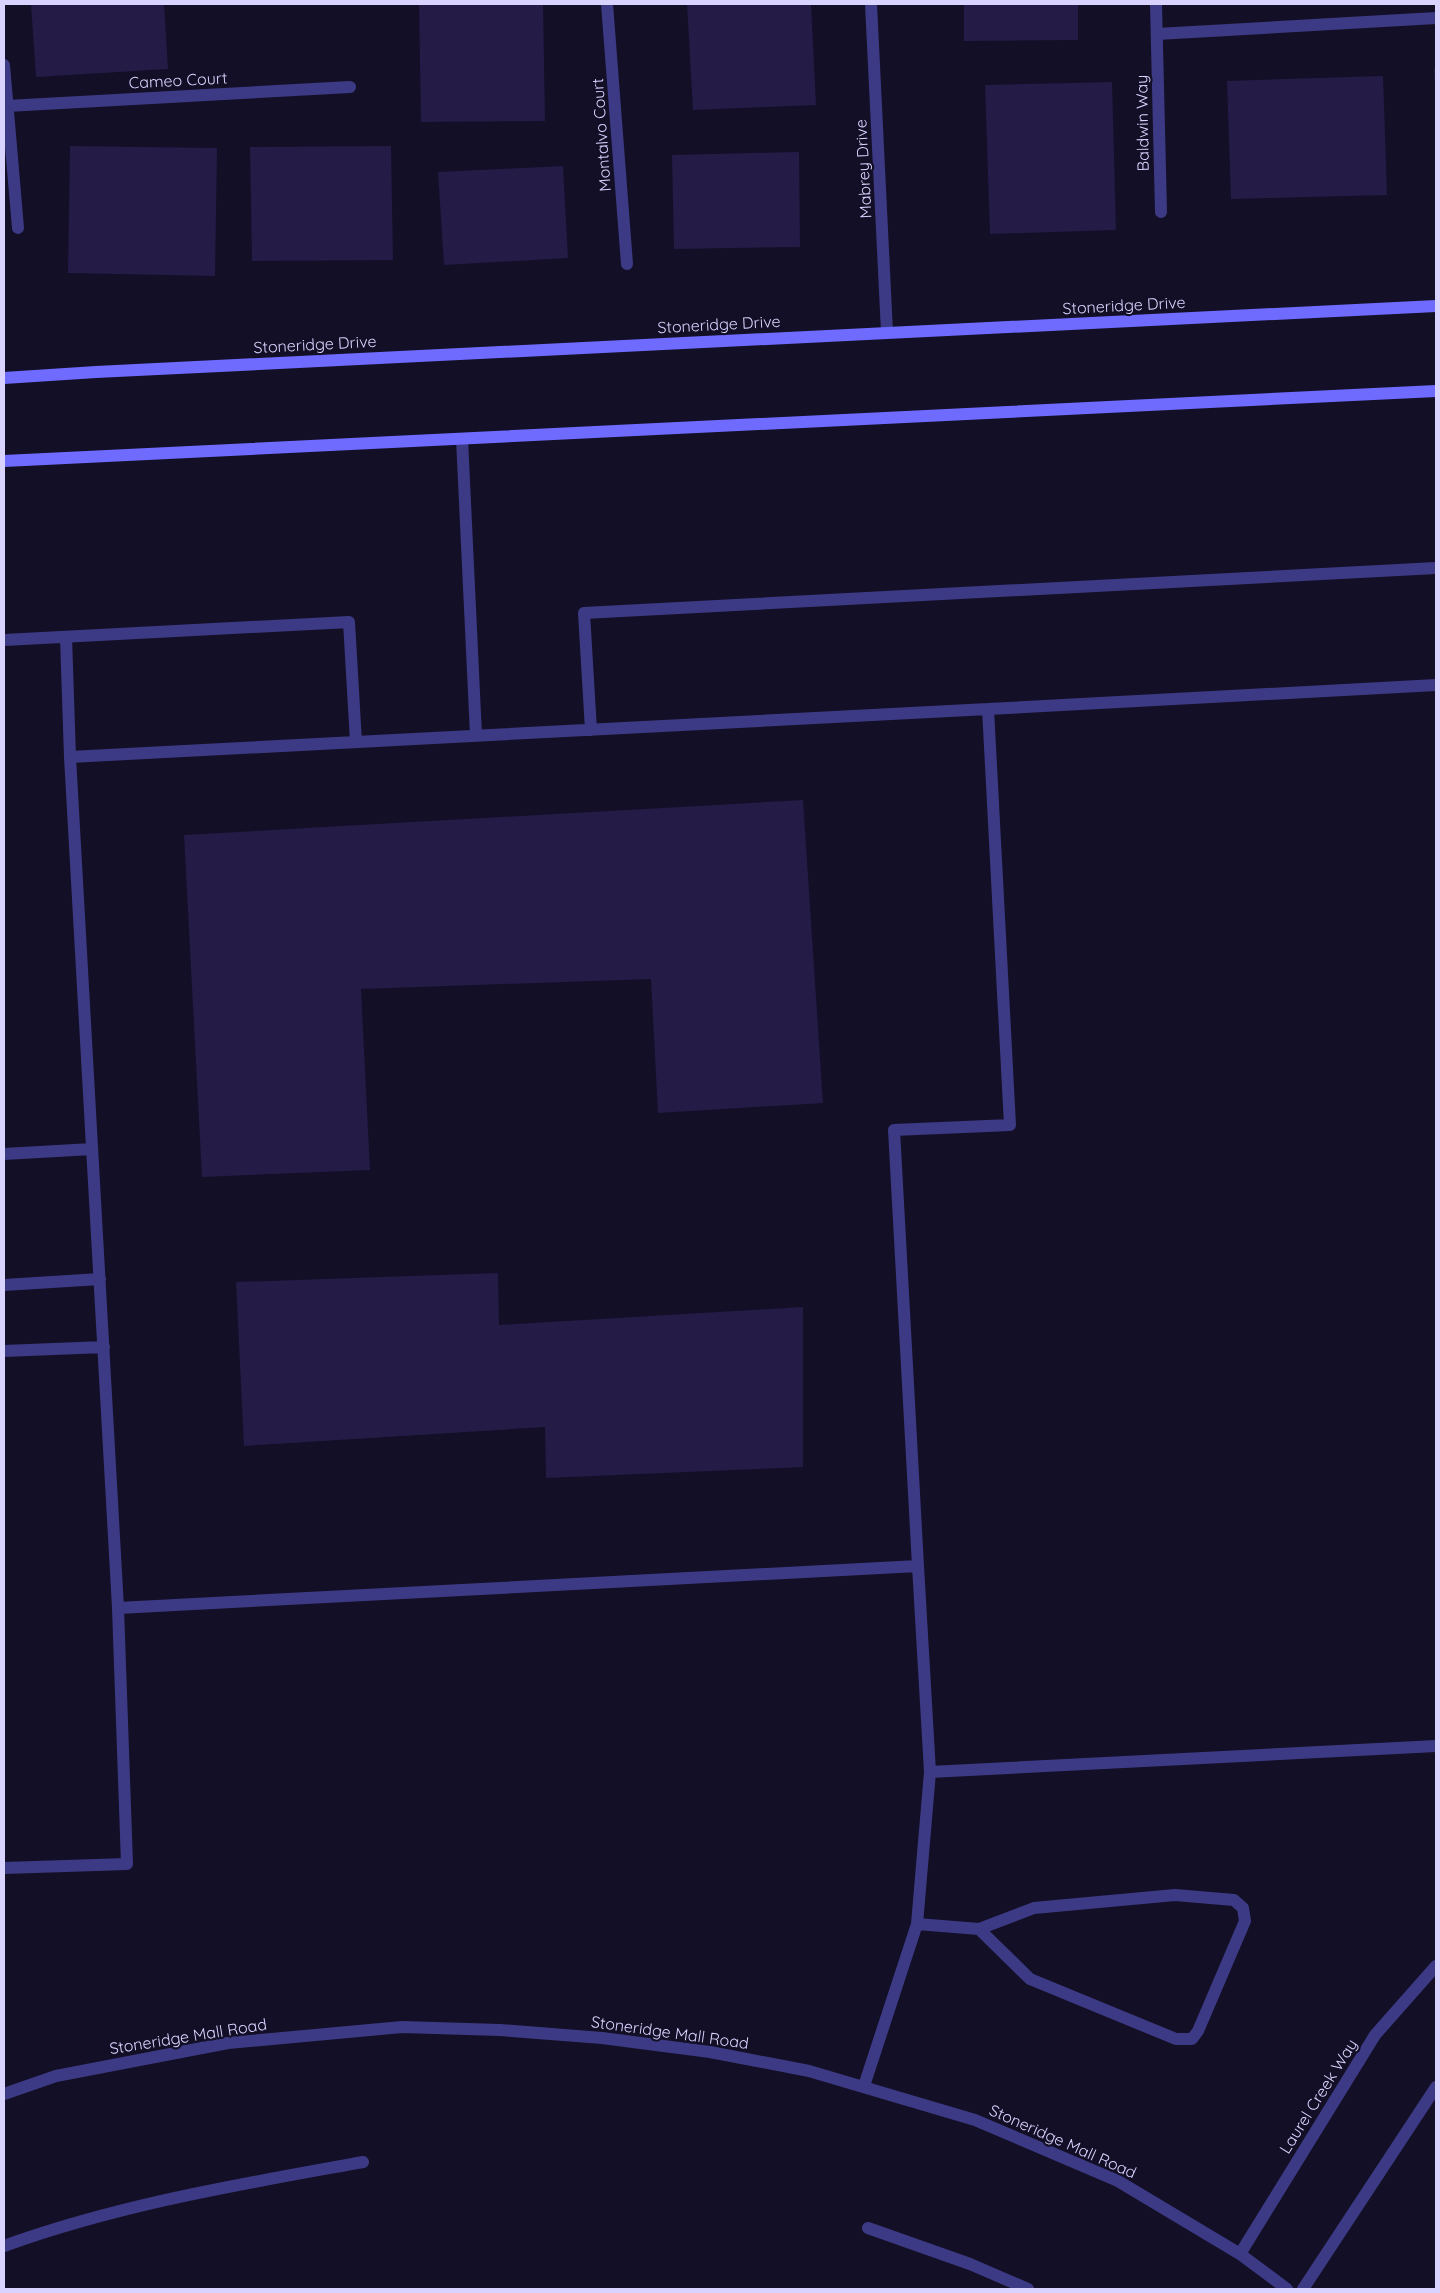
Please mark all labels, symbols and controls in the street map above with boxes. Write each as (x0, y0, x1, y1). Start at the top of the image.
street label: Cameo Court (128, 67, 228, 93)
street label: Baldwin Way (1131, 75, 1153, 171)
street label: Montalvo Court (587, 78, 615, 192)
street label: Mabrey Drive (850, 119, 876, 219)
street label: Stoneridge Drive (1062, 292, 1186, 318)
street label: Stoneridge Drive (657, 311, 781, 337)
street label: Stoneridge Drive (253, 331, 377, 357)
street label: Stoneridge Mall Road (590, 2011, 750, 2053)
street label: Stoneridge Mall Road (108, 2014, 268, 2058)
street label: Laurel Creek Way (1275, 2035, 1361, 2157)
street label: Stoneridge Mall Road (986, 2100, 1140, 2182)

